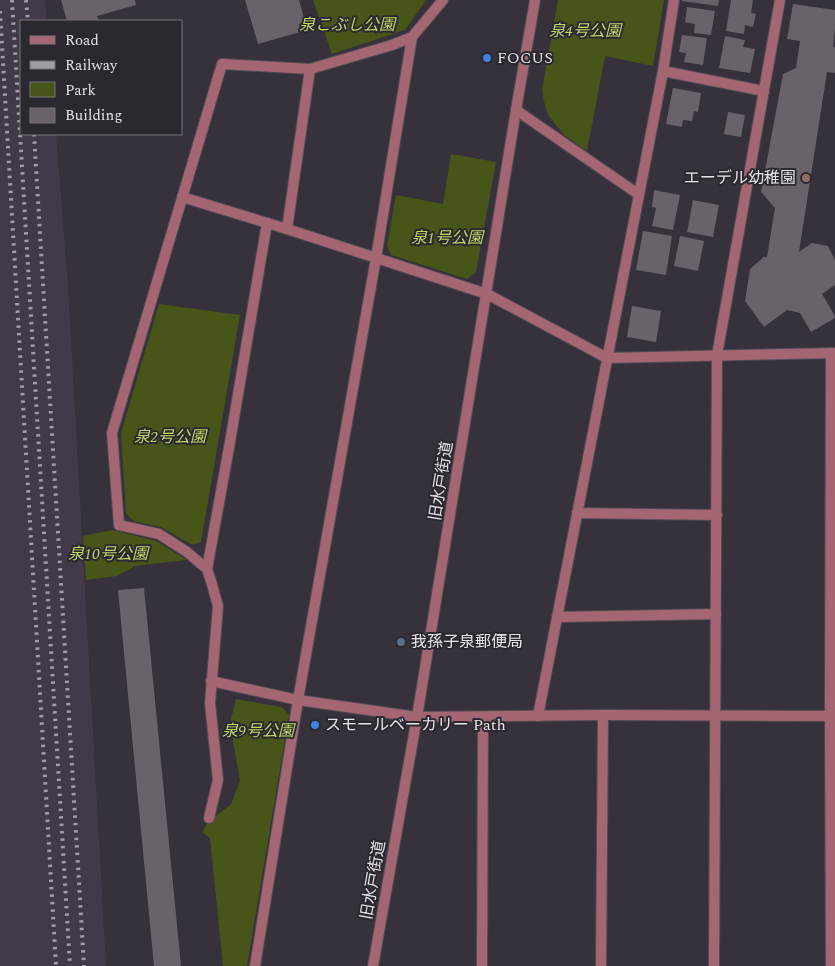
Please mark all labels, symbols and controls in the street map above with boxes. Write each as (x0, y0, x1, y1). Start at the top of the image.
park label: 泉こぶし公園 (299, 13, 397, 37)
park label: 泉4号公園 (549, 19, 623, 43)
legend (20, 20, 182, 135)
text: Road (65, 29, 99, 52)
place label: FOCUS (497, 46, 553, 70)
marker: FOCUS (481, 52, 493, 64)
text: Railway (65, 54, 118, 77)
text: Park (65, 79, 96, 102)
text: Building (65, 104, 122, 127)
place label: エーデル幼稚園 (684, 166, 796, 190)
marker: エーデル幼稚園 (800, 172, 812, 184)
park label: 泉1号公園 (411, 226, 485, 250)
park label: 泉2号公園 (134, 425, 208, 449)
street label: 旧水戸街道 (423, 440, 459, 522)
park label: 泉10号公園 (68, 542, 150, 566)
place label: 我孫子泉郵便局 (411, 630, 523, 654)
marker: 我孫子泉郵便局 (395, 636, 407, 648)
place label: スモールベーカリー Path (325, 713, 506, 737)
park label: 泉9号公園 (222, 719, 296, 743)
marker: スモールベーカリー Path (309, 719, 321, 731)
street label: 旧水戸街道 (354, 839, 392, 921)

